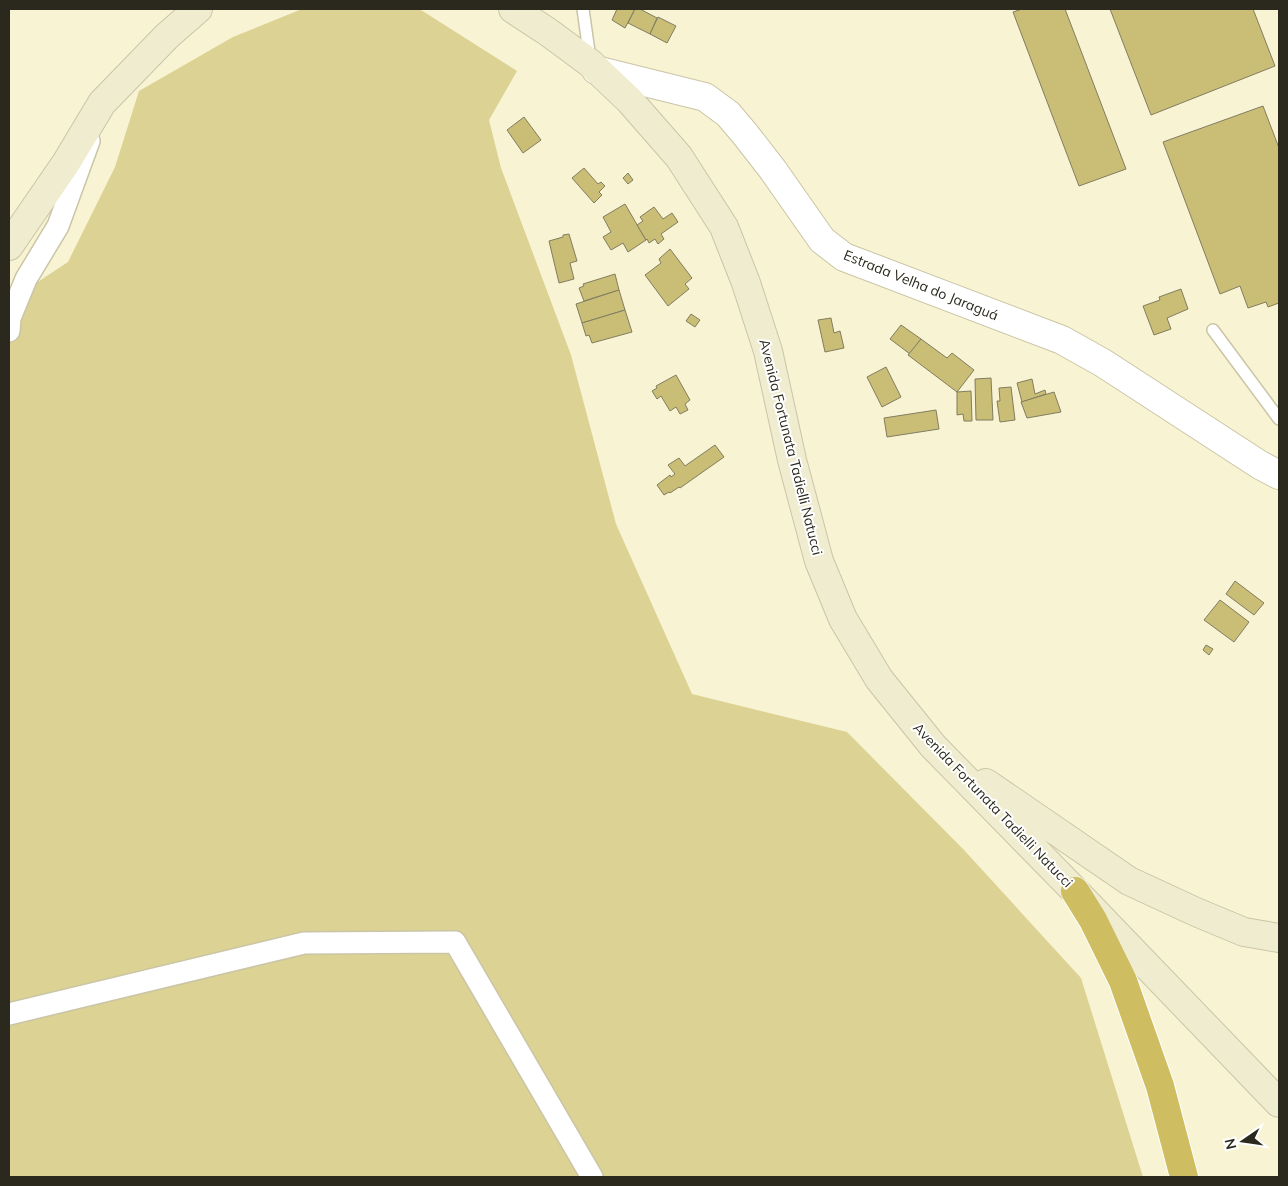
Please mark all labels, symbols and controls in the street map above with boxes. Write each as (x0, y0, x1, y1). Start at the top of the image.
street label: Estrada Velha do Jaraguá (841, 246, 1001, 324)
street label: Avenida Fortunata Tadielli Natucci (755, 337, 827, 557)
street label: Avenida Fortunata Tadielli Natucci (909, 719, 1077, 891)
north arrow (1218, 1116, 1268, 1166)
text: N (1220, 1137, 1240, 1151)

